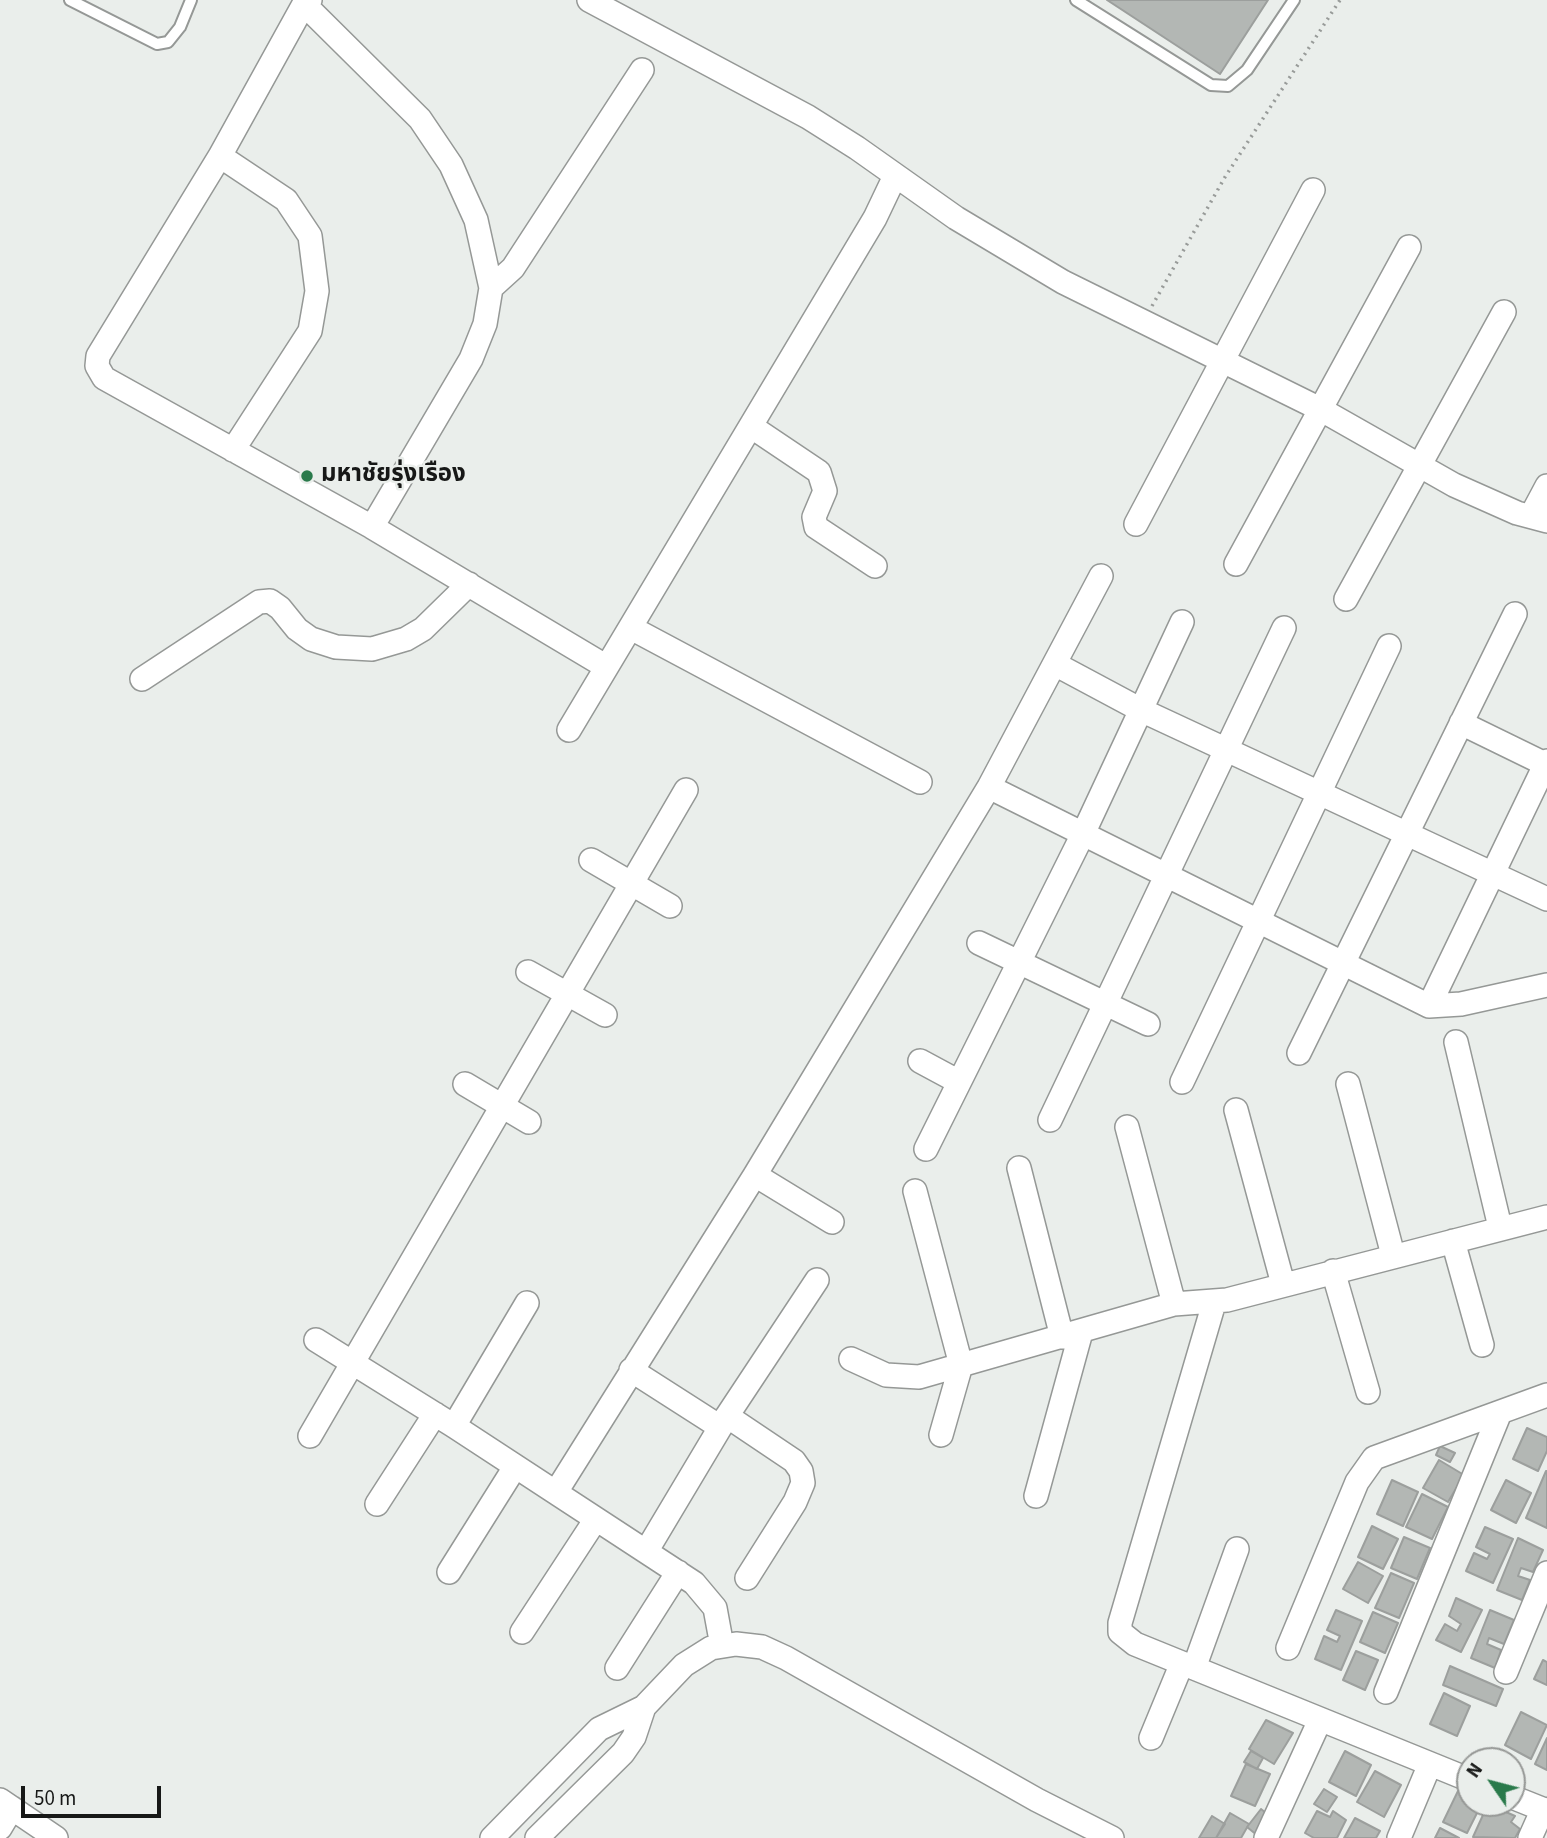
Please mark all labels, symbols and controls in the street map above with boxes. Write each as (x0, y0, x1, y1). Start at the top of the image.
place label: มหาชัยรุ่งเรือง (321, 462, 466, 490)
marker: มหาชัยรุ่งเรือง (299, 468, 315, 484)
north arrow (1456, 1747, 1526, 1817)
text: N (1460, 1758, 1490, 1784)
scale bar (24, 1772, 164, 1816)
text: 50 m (34, 1783, 76, 1813)

